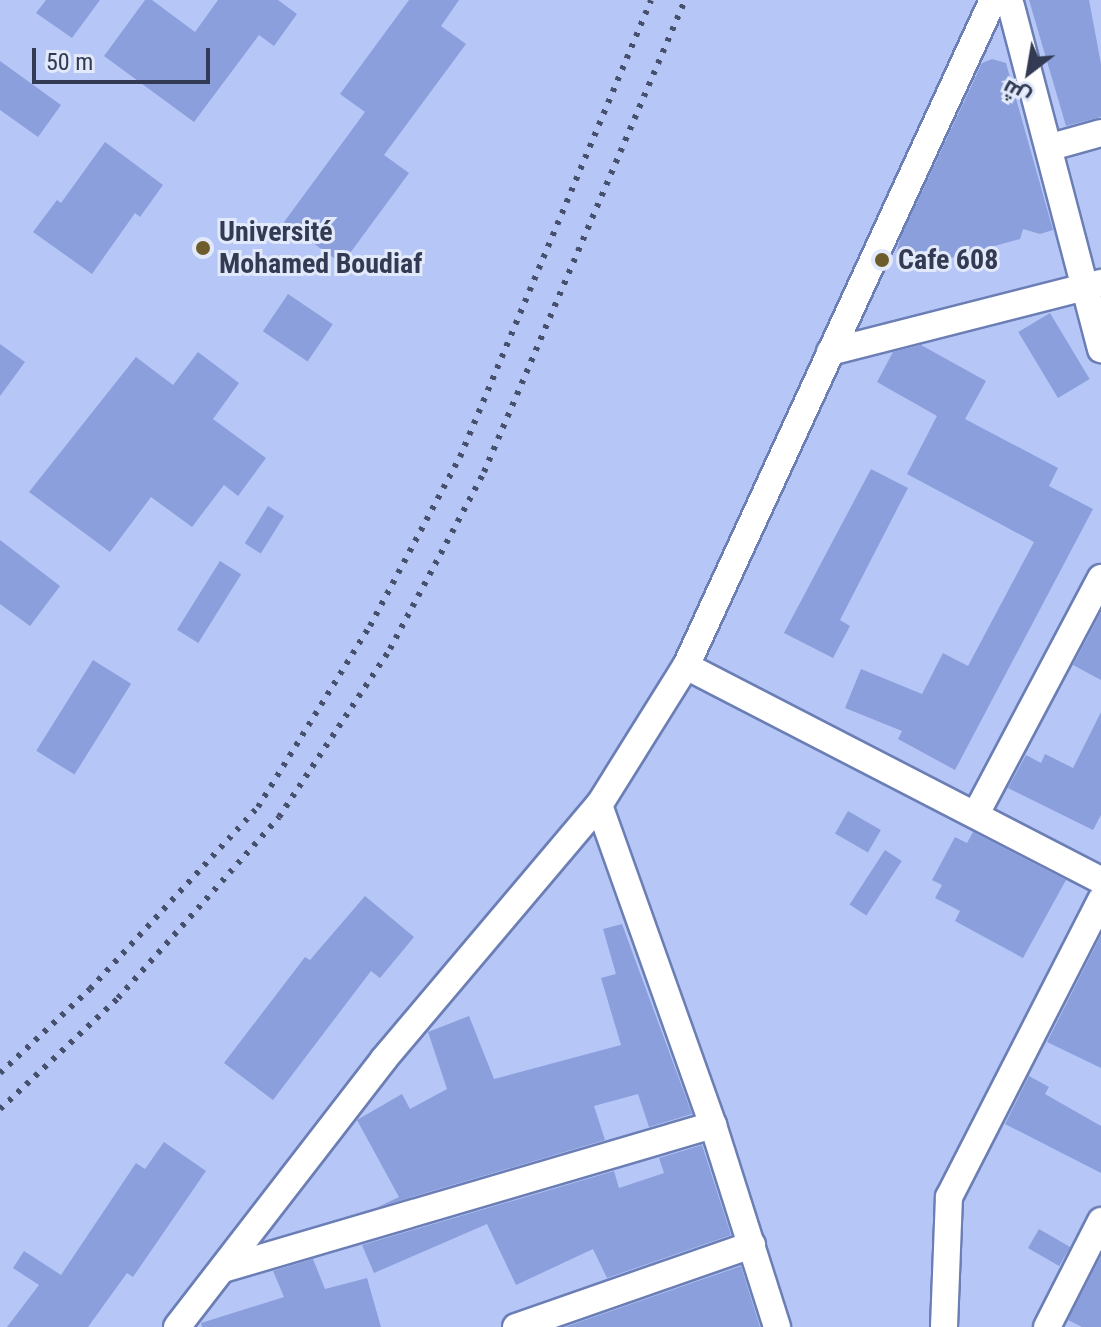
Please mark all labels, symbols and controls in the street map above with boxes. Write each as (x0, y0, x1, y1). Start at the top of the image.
scale bar (36, 32, 214, 82)
north arrow (989, 32, 1069, 112)
text: 50 m (46, 48, 93, 76)
text: ش (998, 75, 1035, 111)
place label: Université Mohamed Boudiaf (219, 215, 422, 281)
marker: Université Mohamed Boudiaf (194, 239, 212, 257)
place label: Cafe 608 (898, 243, 998, 277)
marker: Cafe 608 (873, 251, 891, 269)

